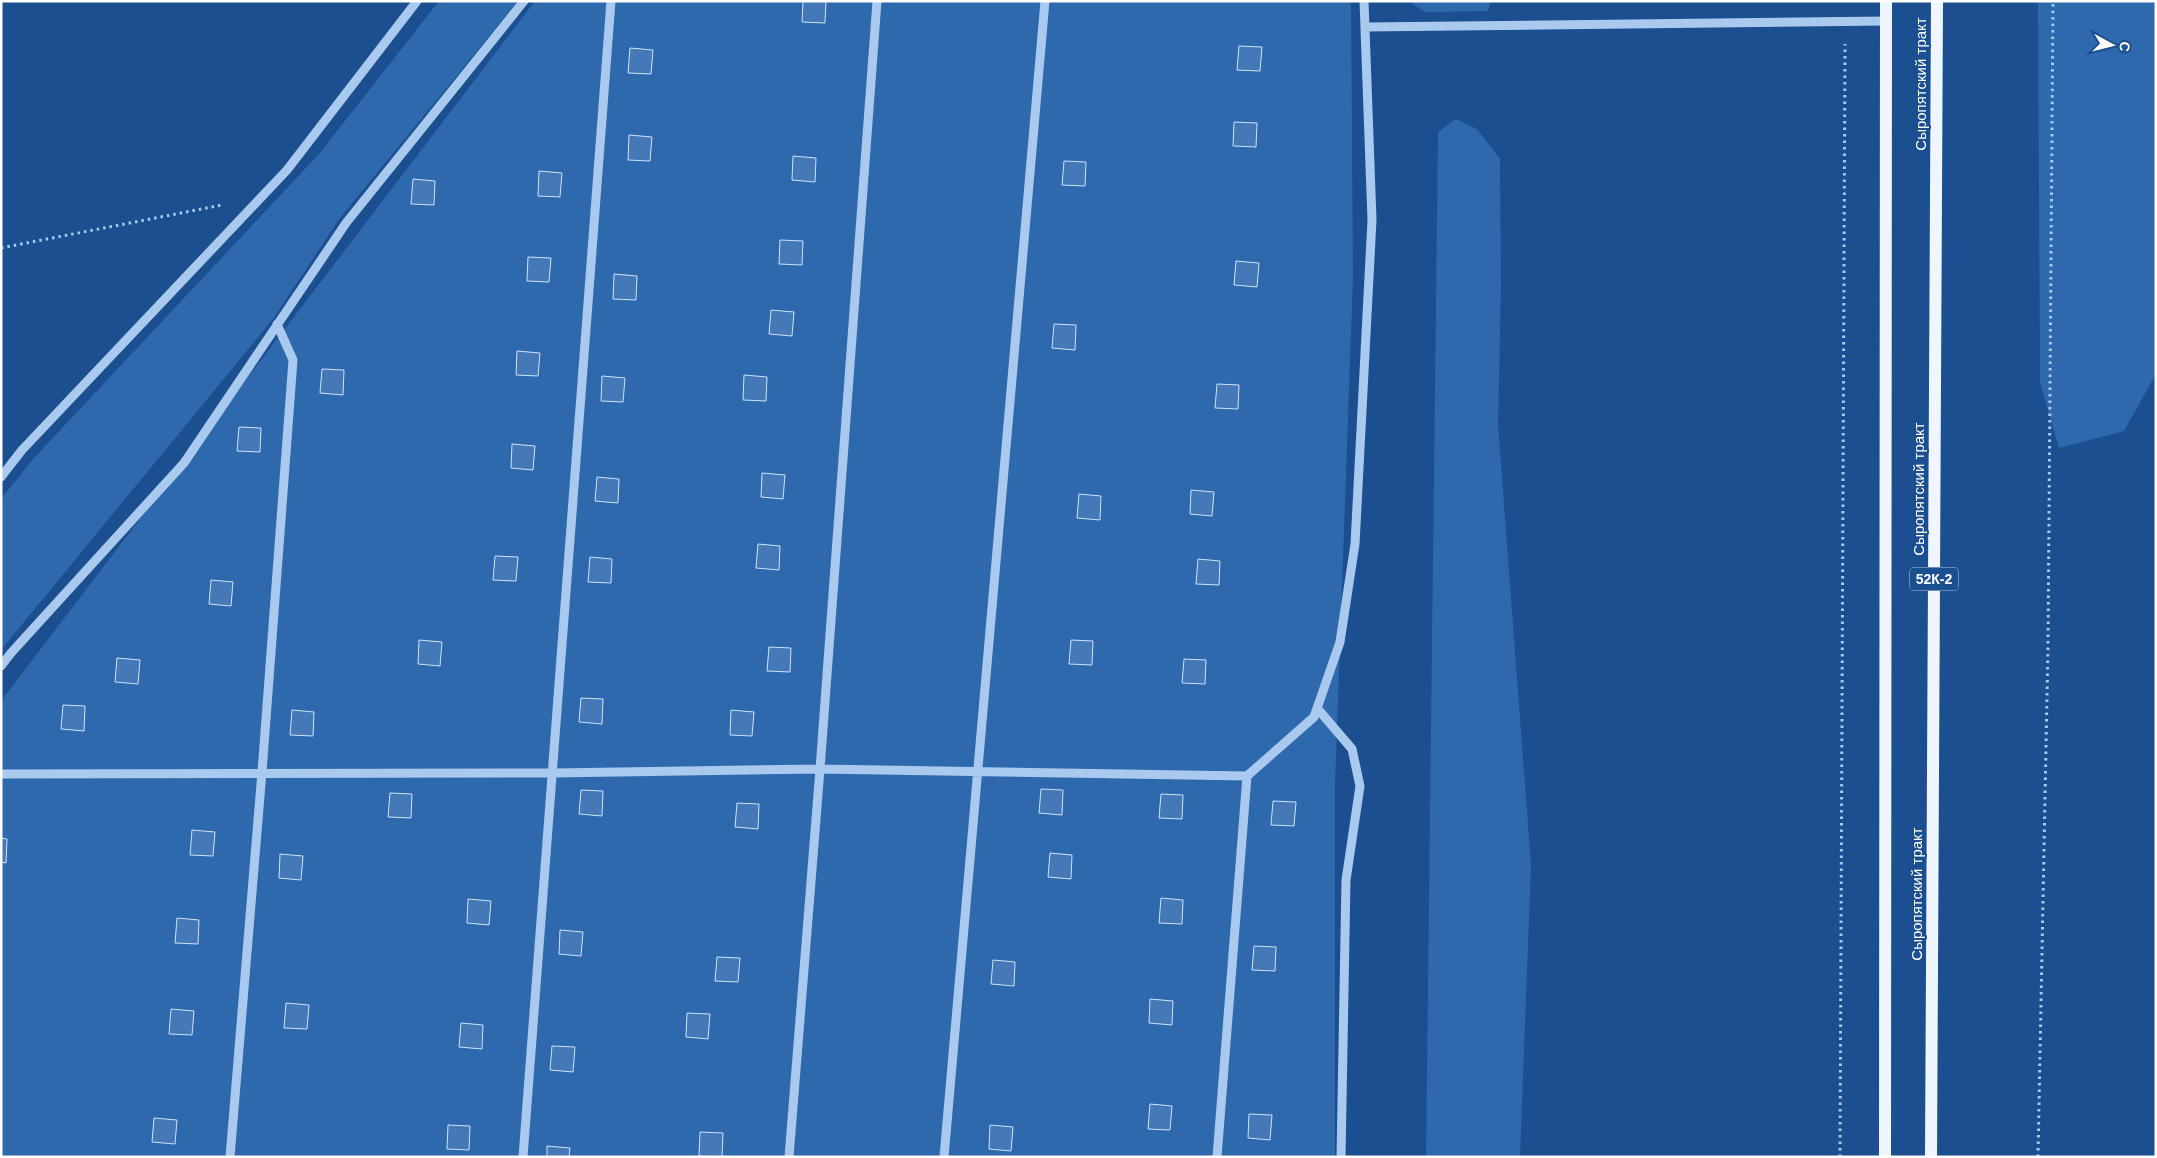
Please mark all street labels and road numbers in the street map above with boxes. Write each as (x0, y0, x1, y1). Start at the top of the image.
street label: Сыропятский тракт (1912, 17, 1929, 151)
street label: Сыропятский тракт (1910, 422, 1927, 556)
road number: 52К-2 (1910, 568, 1958, 590)
street label: Сыропятский тракт (1908, 827, 1925, 961)

